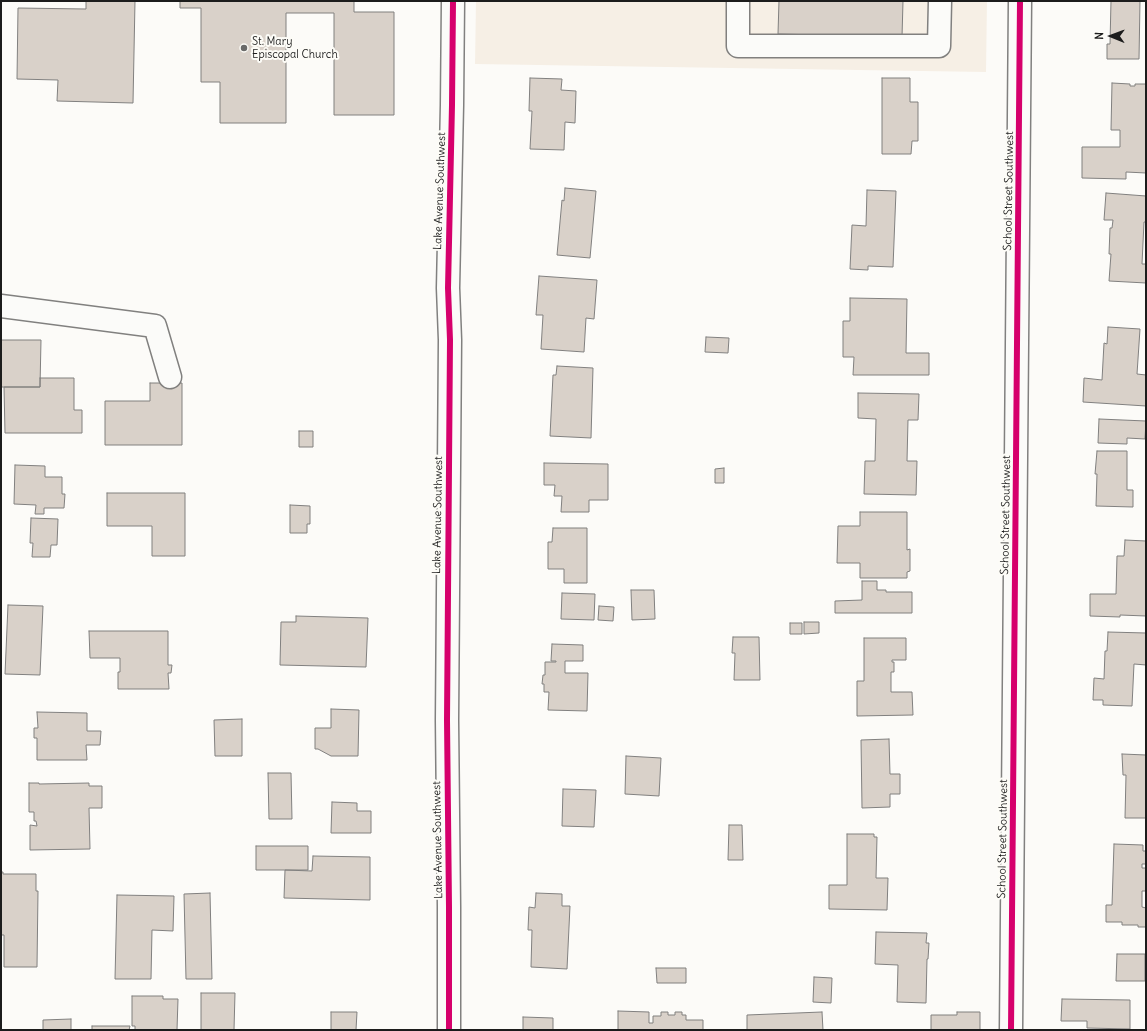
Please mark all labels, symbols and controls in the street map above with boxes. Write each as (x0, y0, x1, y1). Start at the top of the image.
north arrow (1091, 16, 1131, 56)
text: N (1092, 32, 1106, 40)
place label: St. Mary Episcopal Church (252, 35, 338, 61)
marker: St. Mary Episcopal Church (239, 43, 249, 53)
street label: School Street Southwest (1001, 131, 1017, 251)
street label: Lake Avenue Southwest (431, 132, 449, 250)
street label: School Street Southwest (998, 455, 1014, 575)
street label: Lake Avenue Southwest (430, 456, 446, 574)
street label: School Street Southwest (995, 779, 1011, 899)
street label: Lake Avenue Southwest (430, 781, 446, 899)

